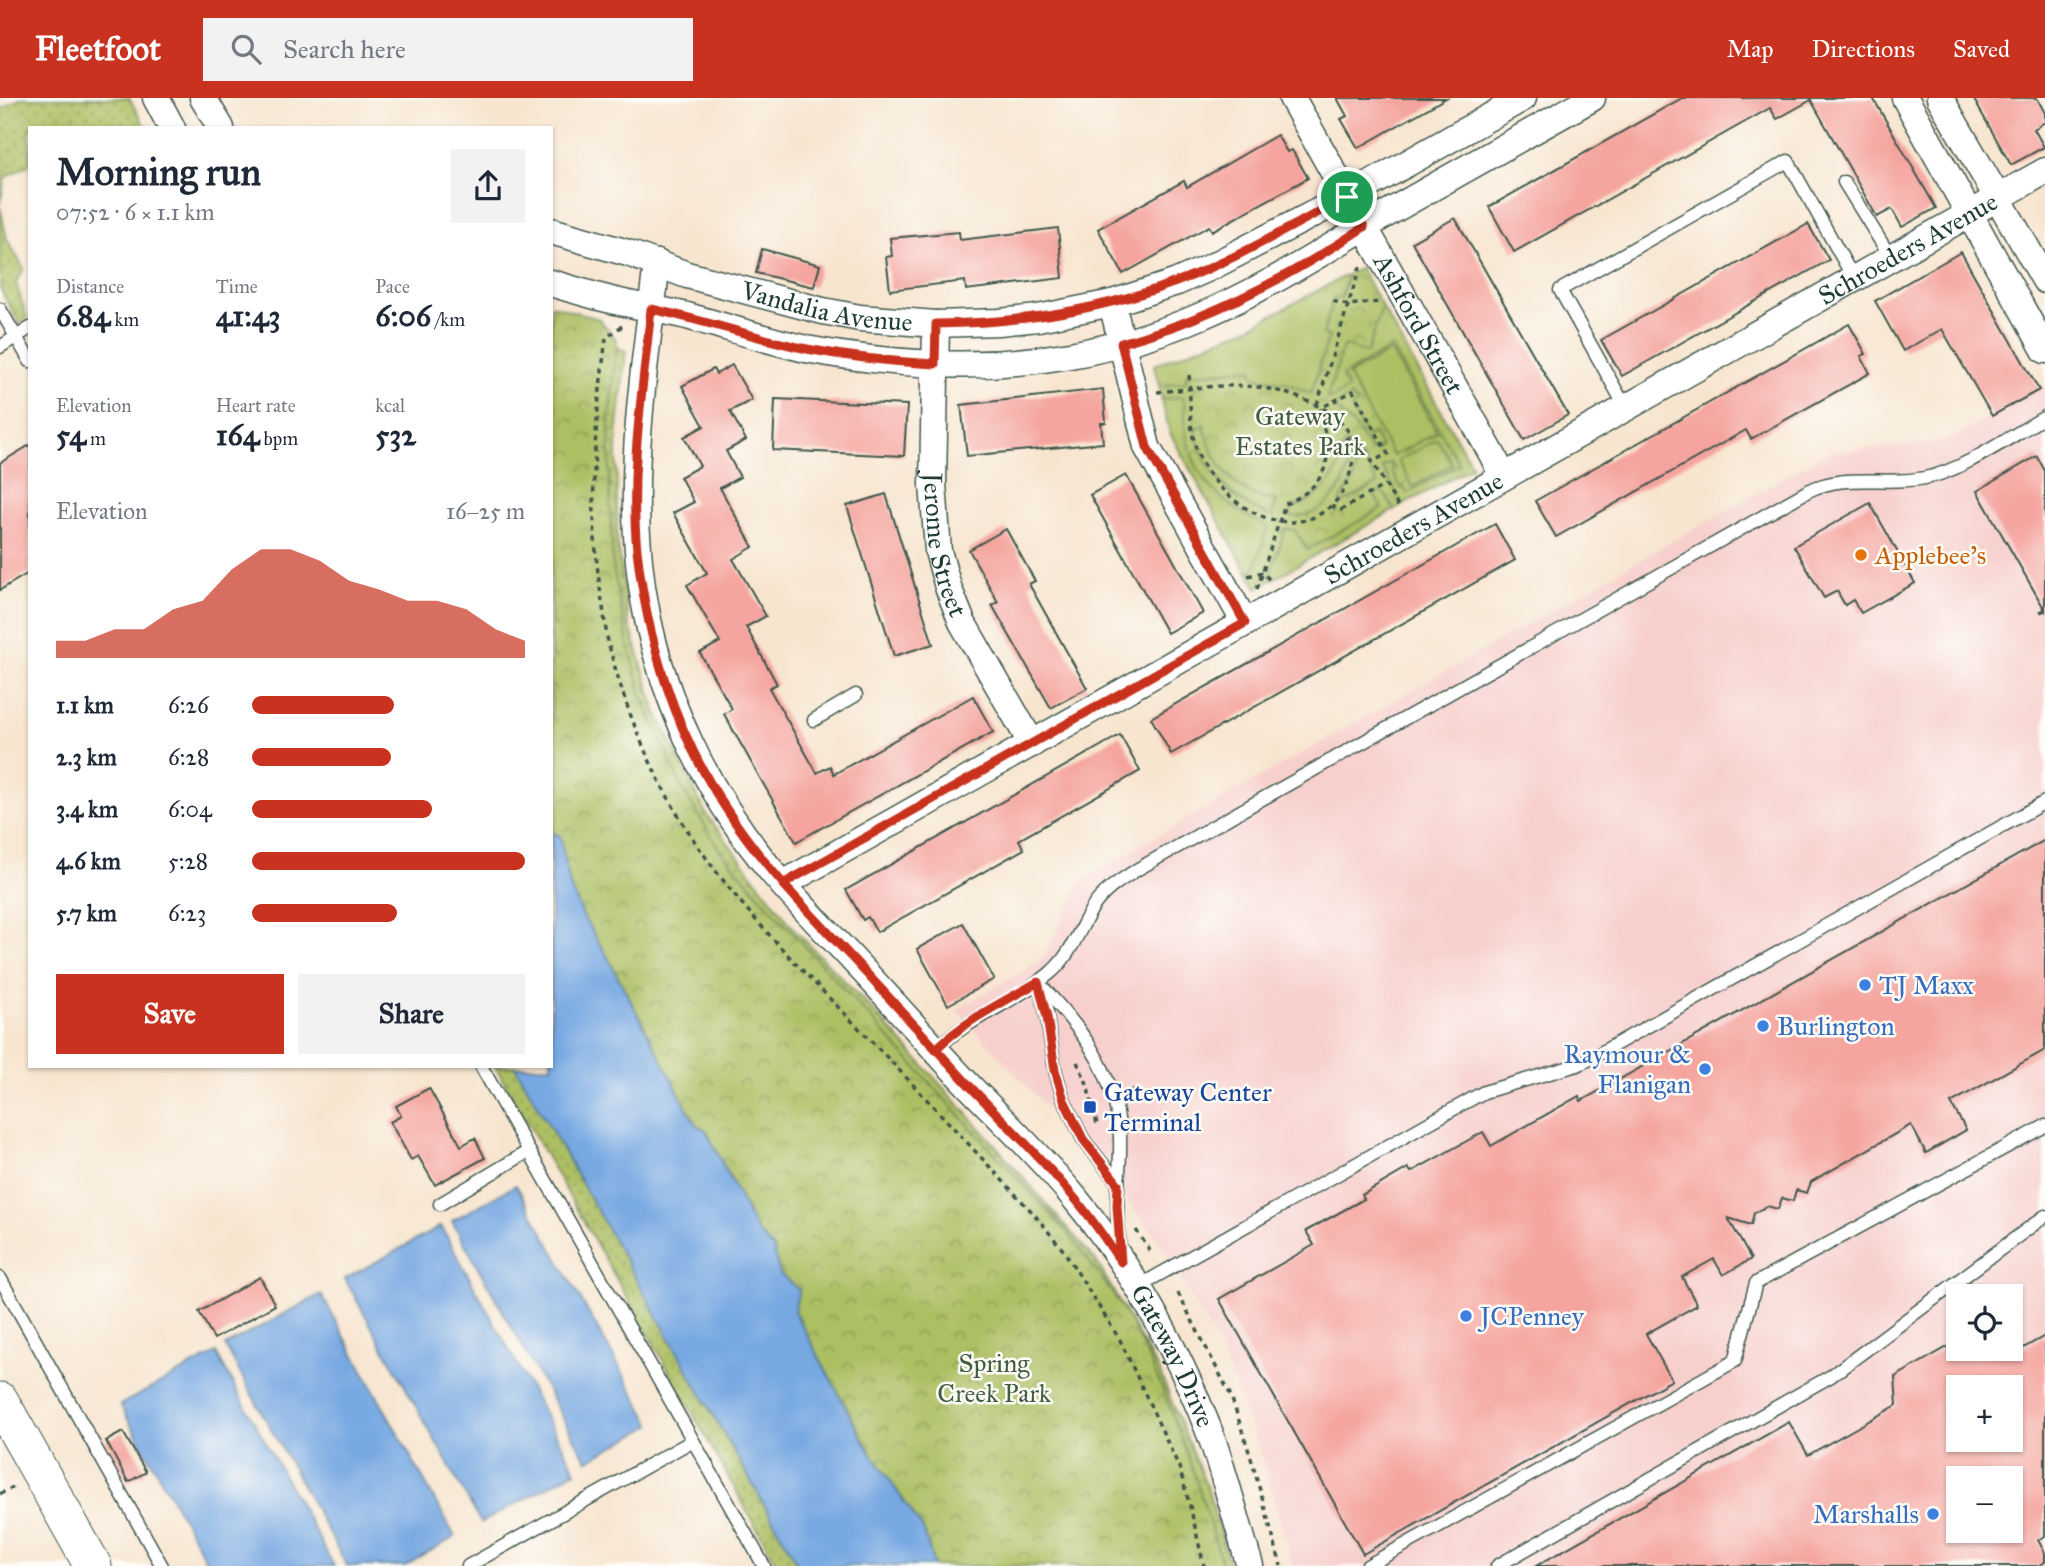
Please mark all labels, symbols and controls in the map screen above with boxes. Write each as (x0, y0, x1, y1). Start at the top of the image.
search box (203, 18, 693, 81)
text: Fleetfoot (35, 29, 161, 69)
icon: search (227, 30, 265, 68)
text: Search here (283, 33, 406, 65)
text: Map (1727, 34, 1774, 64)
text: Directions (1812, 34, 1915, 64)
text: Saved (1953, 34, 2010, 64)
text: Morning run (56, 149, 261, 195)
button: share (451, 149, 525, 223)
pin (1317, 167, 1377, 227)
icon: arrive (1328, 178, 1366, 216)
street label: Schroeders Avenue (1813, 185, 2003, 312)
text: 07:52 · 6 × 1.1 km (56, 198, 215, 226)
street label: Ashford Street (1366, 247, 1471, 400)
street label: Vandalia Avenue (737, 274, 914, 338)
text: Distance (56, 275, 124, 298)
text: Time (216, 275, 258, 298)
text: Pace (375, 275, 410, 298)
text: 6.84 (56, 298, 110, 334)
text: 41:43 (216, 298, 281, 334)
text: 6:06 (375, 298, 431, 334)
text: km (110, 308, 139, 331)
text: /km (431, 308, 465, 331)
text: Elevation (56, 394, 131, 417)
text: Heart rate (216, 394, 296, 417)
text: kcal (375, 394, 405, 417)
park label: Gateway Estates Park (1235, 400, 1366, 462)
text: 54 (56, 417, 86, 453)
text: 164 (216, 417, 260, 453)
text: 532 (375, 417, 416, 453)
text: m (86, 427, 106, 450)
text: bpm (260, 427, 298, 450)
street label: Schroeders Avenue (1318, 464, 1509, 591)
street label: Jerome Street (917, 469, 974, 621)
text: Elevation (56, 497, 147, 525)
text: 16–25 m (446, 497, 525, 525)
place label: Applebee's (1874, 539, 1986, 571)
marker: Applebee's (1853, 547, 1869, 563)
text: 1.1 km (56, 691, 114, 719)
text: 6:26 (168, 691, 209, 719)
text: 2.3 km (56, 743, 117, 771)
text: 6:28 (168, 743, 209, 771)
text: 3.4 km (56, 795, 118, 823)
text: 6:04 (168, 795, 212, 823)
text: 4.6 km (56, 847, 121, 875)
text: 5:28 (168, 847, 208, 875)
text: 5.7 km (56, 899, 117, 927)
text: 6:23 (168, 899, 206, 927)
place label: TJ Maxx (1879, 969, 1974, 1001)
button: Save (56, 974, 284, 1054)
button: Share (298, 974, 525, 1054)
marker: TJ Maxx (1857, 977, 1873, 993)
place label: Burlington (1777, 1010, 1895, 1042)
marker: Burlington (1755, 1018, 1771, 1034)
place label: Raymour & Flanigan (1564, 1038, 1691, 1100)
marker: Raymour & Flanigan (1697, 1061, 1713, 1077)
place label: Gateway Center Terminal (1104, 1076, 1272, 1138)
marker: Gateway Center Terminal (1082, 1099, 1098, 1115)
street label: Gateway Drive (1124, 1278, 1222, 1432)
map controls (1946, 1284, 2023, 1543)
button: locate (1946, 1284, 2023, 1361)
place label: JCPenney (1477, 1300, 1585, 1332)
marker: JCPenney (1458, 1308, 1474, 1324)
park label: Spring Creek Park (937, 1347, 1052, 1409)
button: + (1946, 1375, 2023, 1452)
button: − (1946, 1466, 2023, 1543)
place label: Marshalls (1813, 1498, 1919, 1530)
marker: Marshalls (1925, 1506, 1941, 1522)

